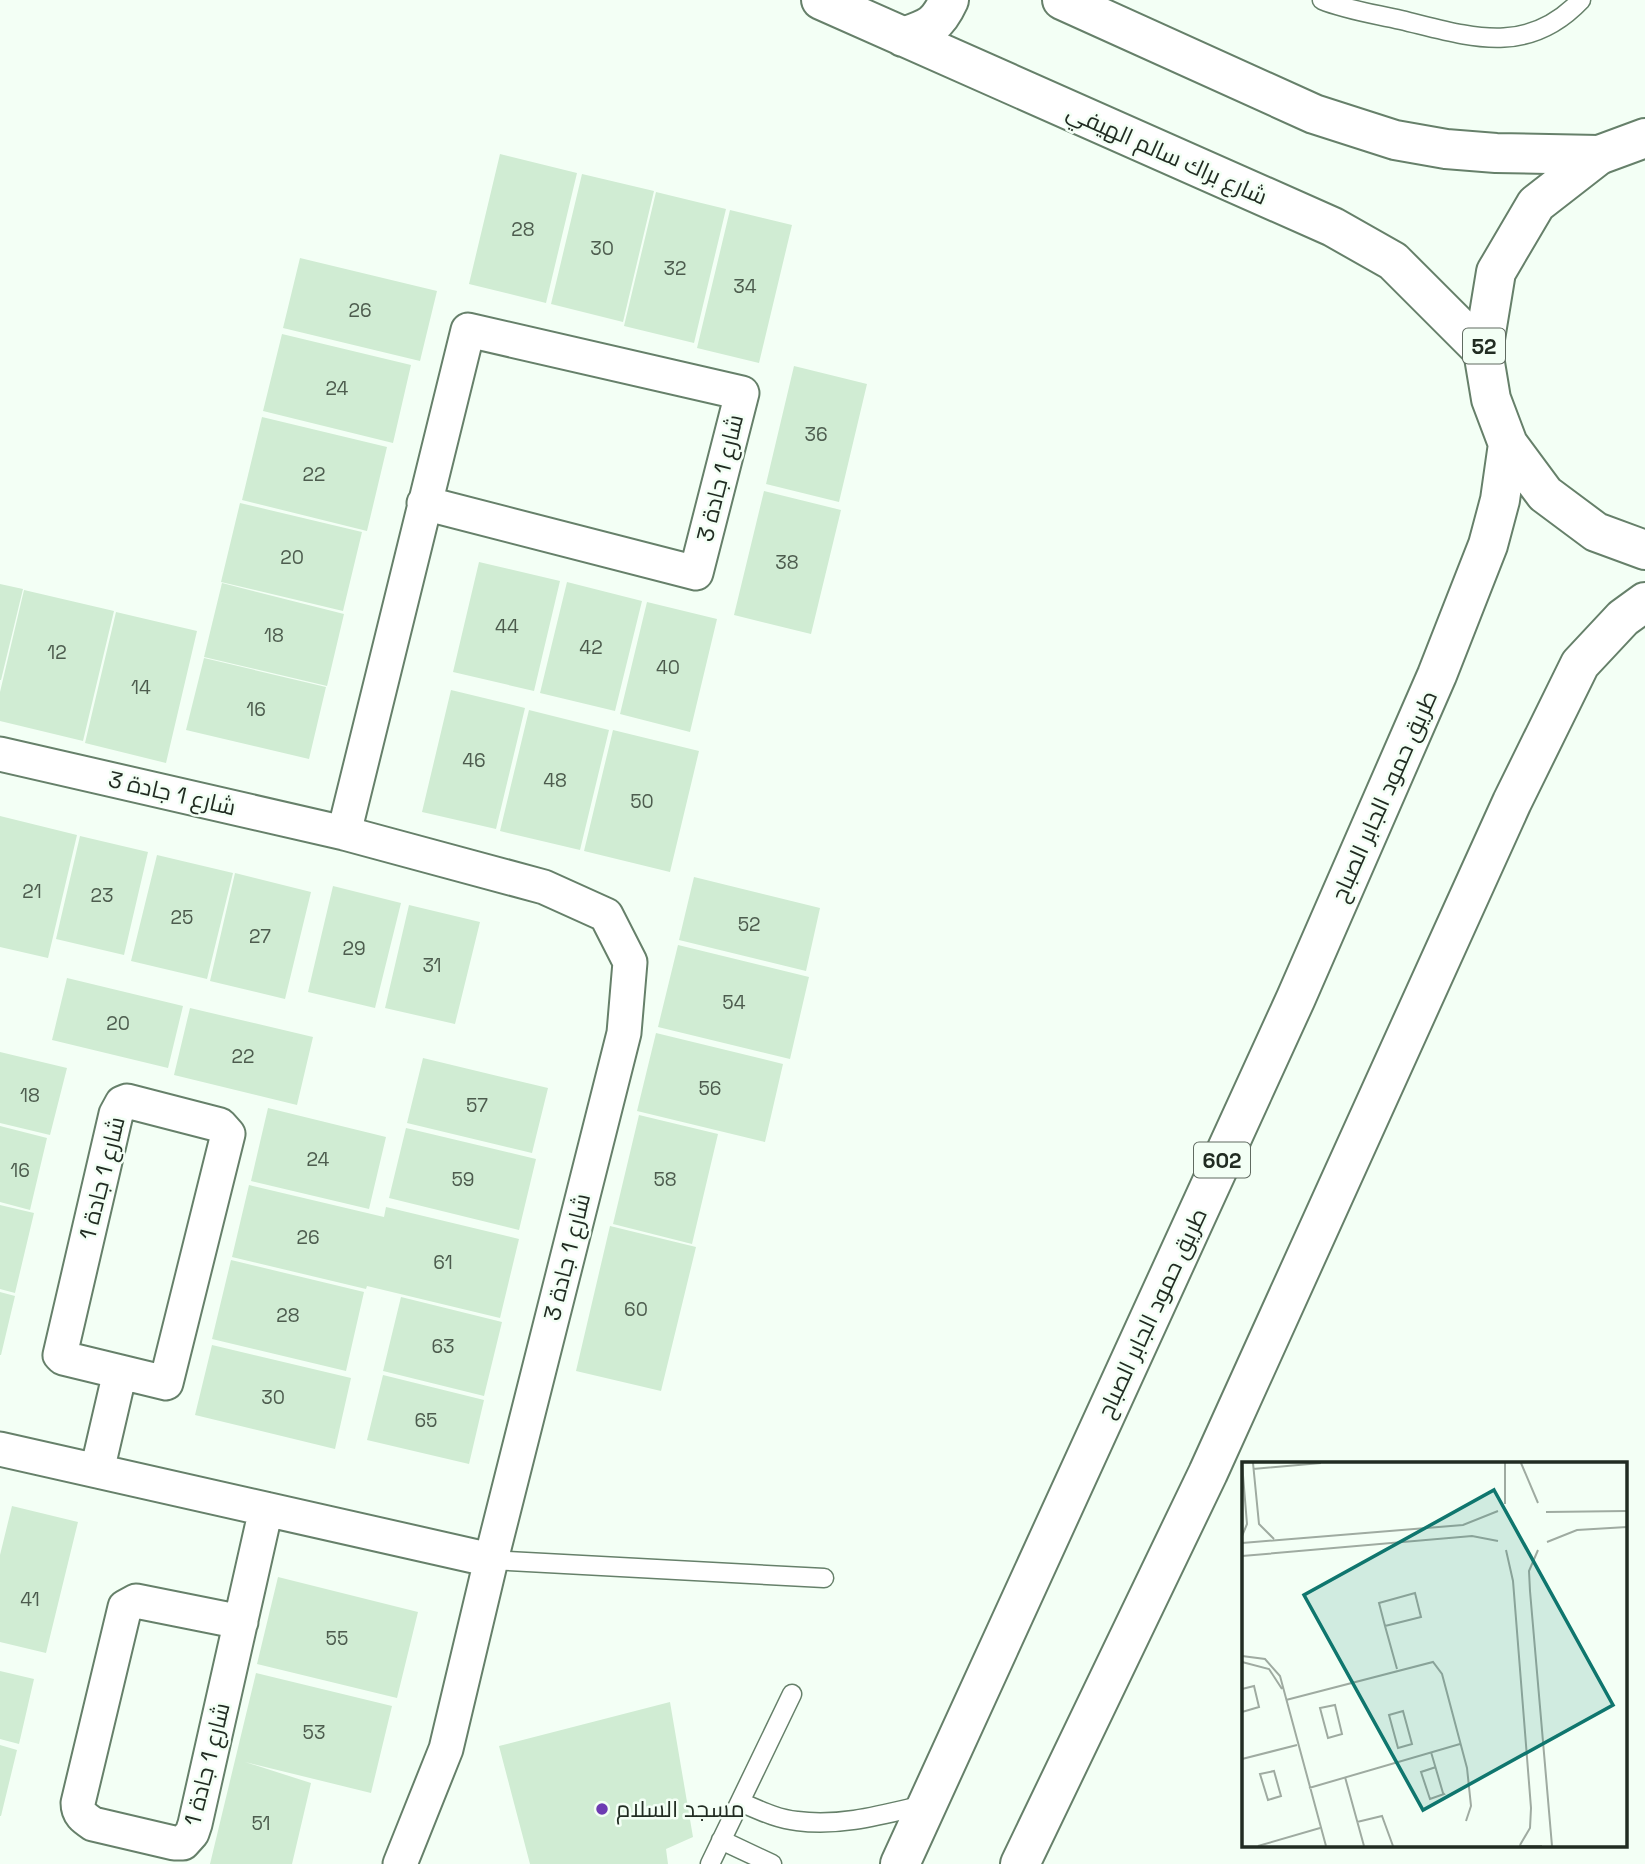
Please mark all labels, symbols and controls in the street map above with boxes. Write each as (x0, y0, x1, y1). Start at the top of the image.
street label: شارع براك سالم الهيفي (1061, 96, 1272, 214)
house number: 28 (511, 217, 535, 242)
house number: 30 (590, 236, 614, 261)
house number: 32 (664, 256, 686, 281)
house number: 34 (733, 274, 757, 299)
house number: 26 (348, 298, 372, 323)
road number: 52 (1463, 328, 1505, 364)
house number: 24 (326, 376, 349, 401)
street label: شارع 1 جادة 3 (690, 411, 751, 545)
house number: 36 (804, 422, 828, 447)
house number: 22 (303, 462, 325, 487)
house number: 20 (280, 545, 304, 570)
house number: 38 (775, 550, 799, 575)
house number: 44 (495, 614, 519, 639)
house number: 18 (264, 623, 284, 648)
house number: 42 (579, 635, 603, 660)
house number: 12 (47, 640, 67, 665)
house number: 40 (656, 655, 680, 680)
house number: 14 (131, 675, 151, 700)
street label: طريق حمود الجابر الصباح (1324, 686, 1445, 907)
house number: 16 (246, 697, 266, 722)
house number: 46 (462, 748, 486, 773)
street label: شارع 1 جادة 3 (105, 764, 239, 823)
house number: 48 (543, 768, 567, 793)
house number: 50 (630, 789, 654, 814)
house number: 21 (22, 879, 42, 904)
house number: 23 (91, 883, 113, 908)
house number: 25 (171, 905, 193, 930)
house number: 52 (738, 912, 760, 937)
house number: 27 (249, 924, 271, 949)
house number: 29 (342, 936, 366, 961)
house number: 31 (422, 953, 442, 978)
house number: 54 (722, 990, 746, 1015)
house number: 20 (106, 1011, 130, 1036)
house number: 22 (232, 1044, 254, 1069)
house number: 56 (698, 1076, 722, 1101)
house number: 18 (20, 1083, 40, 1108)
house number: 57 (466, 1093, 488, 1118)
street label: شارع 1 جادة 1 (72, 1113, 133, 1243)
road number: 602 (1194, 1142, 1250, 1178)
house number: 24 (307, 1147, 330, 1172)
house number: 16 (10, 1158, 30, 1183)
house number: 59 (451, 1167, 475, 1192)
house number: 58 (653, 1167, 677, 1192)
street label: شارع 1 جادة 3 (537, 1190, 598, 1324)
street label: طريق حمود الجابر الصباح (1090, 1203, 1215, 1423)
house number: 26 (296, 1225, 320, 1250)
house number: 61 (433, 1250, 453, 1275)
house number: 60 (624, 1297, 648, 1322)
house number: 28 (276, 1303, 300, 1328)
house number: 63 (431, 1334, 455, 1359)
house number: 30 (261, 1385, 285, 1410)
house number: 65 (414, 1408, 438, 1433)
inset map (1242, 1462, 1628, 1846)
house number: 41 (20, 1587, 40, 1612)
house number: 55 (326, 1626, 348, 1651)
street label: شارع 1 جادة 1 (177, 1699, 238, 1829)
house number: 53 (303, 1720, 325, 1745)
place label: مسجد السلام (616, 1794, 745, 1825)
marker: مسجد السلام (594, 1801, 610, 1817)
house number: 51 (251, 1811, 271, 1836)

